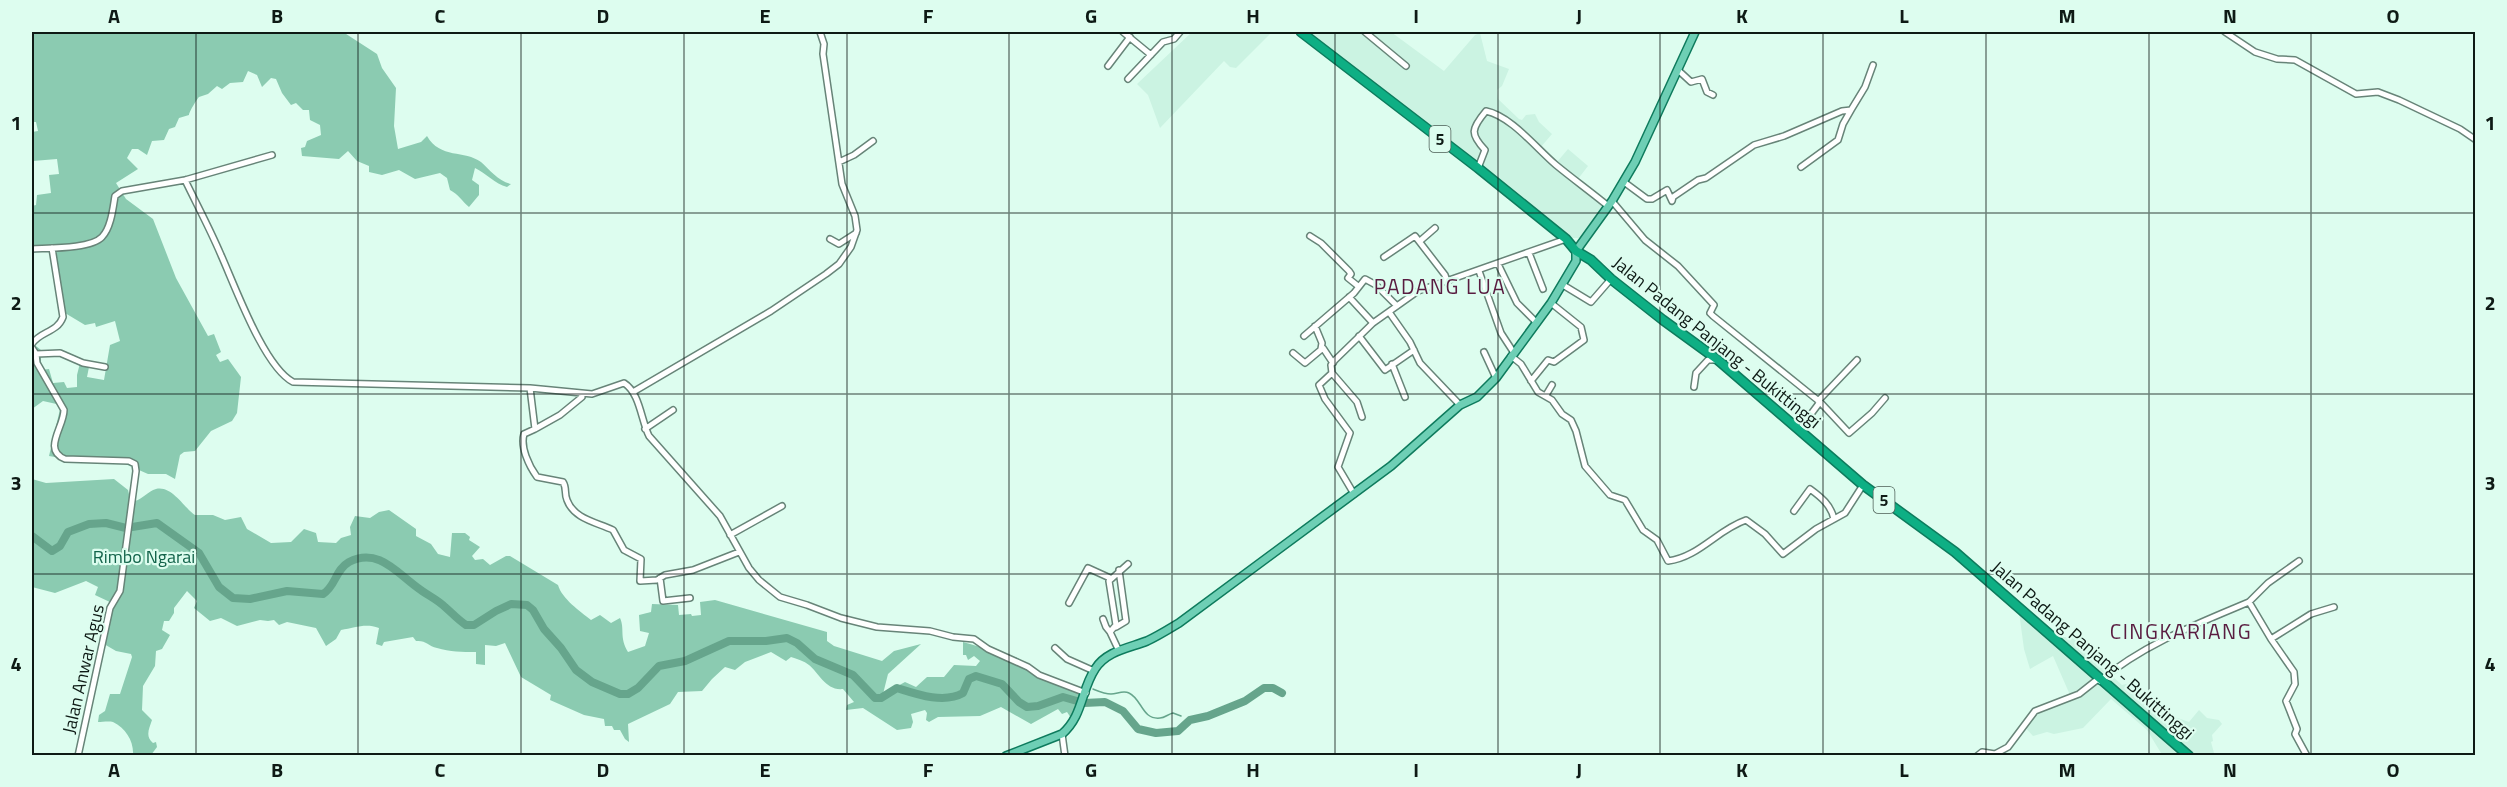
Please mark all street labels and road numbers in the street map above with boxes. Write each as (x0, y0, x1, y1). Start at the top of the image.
road number: 5 (1430, 126, 1450, 152)
street label: Jalan Padang Panjang - Bukittinggi (1607, 249, 1827, 435)
road number: 5 (1874, 487, 1894, 513)
street label: Jalan Padang Panjang - Bukittinggi (1986, 554, 2200, 746)
street label: Jalan Anwar Agus (55, 602, 111, 736)

